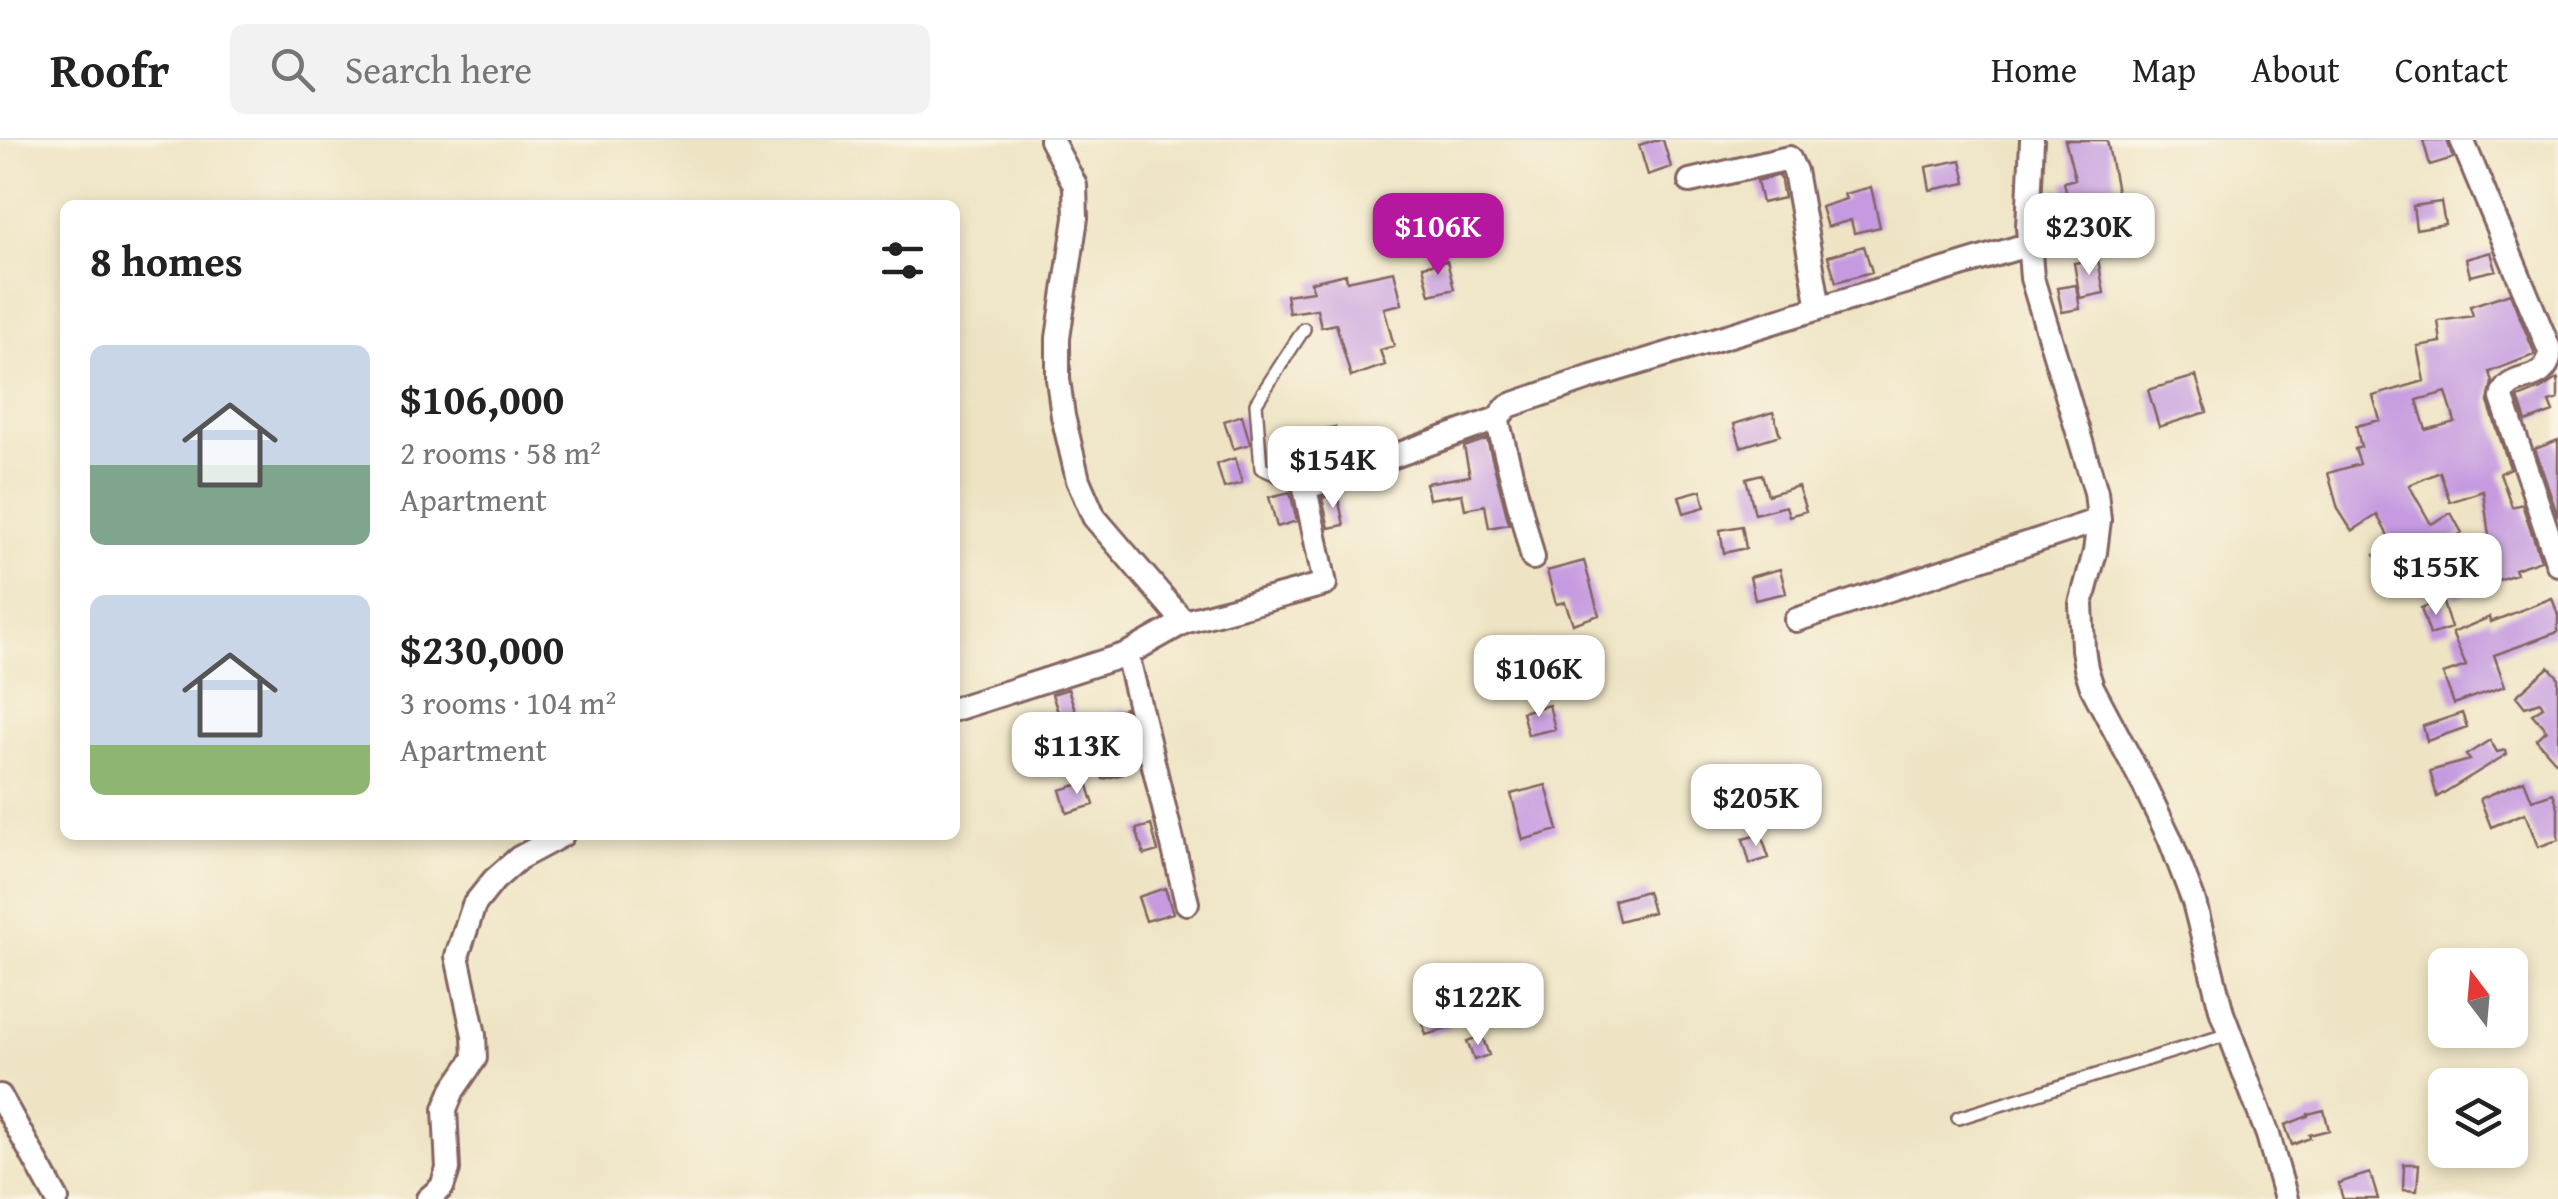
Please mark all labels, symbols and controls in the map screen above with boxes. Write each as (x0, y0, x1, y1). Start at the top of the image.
search box (230, 24, 930, 114)
text: Roofr (50, 34, 170, 105)
text: Search here (345, 41, 532, 97)
icon: search (265, 42, 320, 97)
text: Home (1991, 44, 2077, 95)
text: Map (2132, 44, 2196, 95)
text: About (2251, 44, 2340, 95)
text: Contact (2395, 44, 2508, 95)
pin: $106K (1368, 193, 1508, 278)
pin: $230K (2019, 193, 2159, 278)
text: $106K (1395, 202, 1481, 249)
text: $230K (2046, 202, 2132, 249)
text: 8 homes (90, 230, 243, 291)
icon: filters (875, 233, 930, 288)
text: $106,000 (400, 368, 564, 429)
icon: home (170, 385, 290, 505)
pin: $154K (1263, 426, 1403, 511)
text: 2 rooms · 58 m² (400, 429, 601, 476)
text: $154K (1290, 435, 1376, 482)
text: Apartment (400, 476, 547, 523)
pin: $155K (2366, 533, 2506, 618)
text: $155K (2393, 542, 2479, 589)
text: $230,000 (400, 618, 564, 679)
icon: home (170, 635, 290, 755)
pin: $106K (1469, 635, 1609, 720)
text: $106K (1496, 644, 1582, 691)
text: 3 rooms · 104 m² (400, 679, 616, 726)
pin: $113K (1007, 712, 1147, 797)
text: $113K (1034, 721, 1120, 768)
text: Apartment (400, 726, 547, 773)
pin: $205K (1686, 764, 1826, 849)
text: $205K (1713, 773, 1799, 820)
north arrow (2428, 948, 2528, 1048)
map controls (2428, 948, 2528, 1168)
pin: $122K (1408, 963, 1548, 1048)
text: $122K (1435, 972, 1521, 1019)
button: layers (2428, 1068, 2528, 1168)

